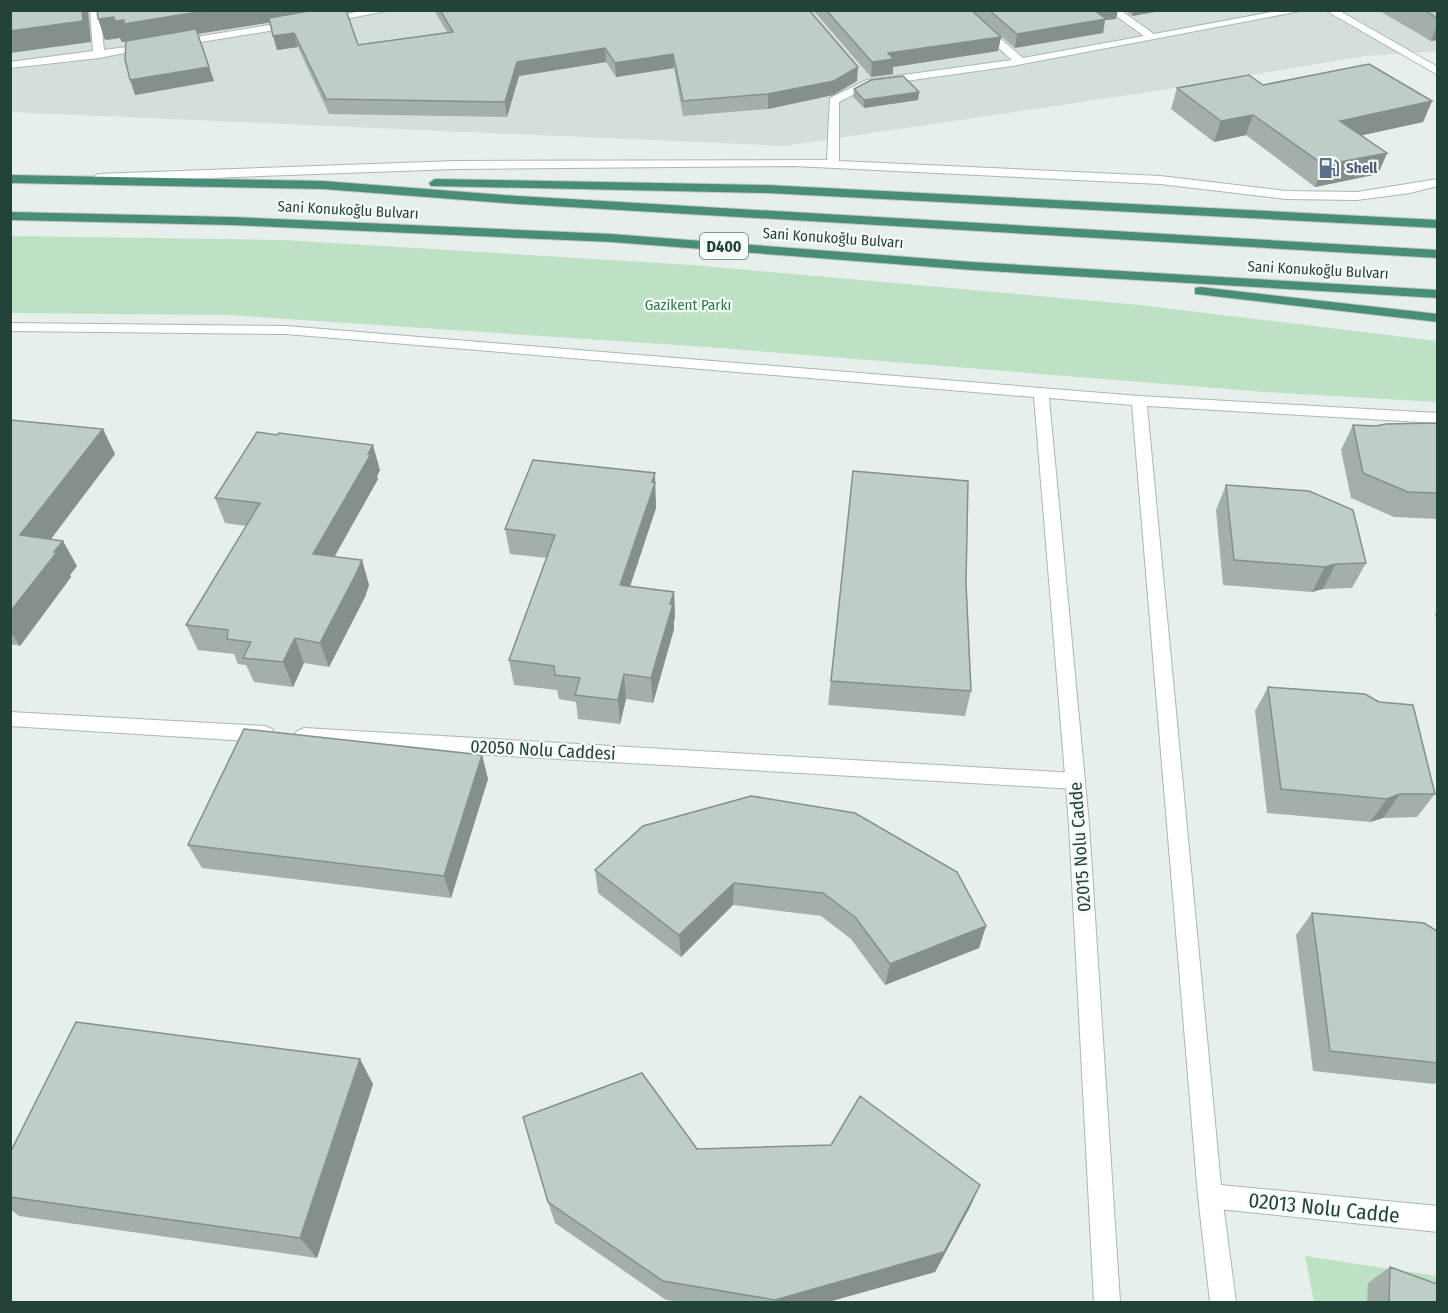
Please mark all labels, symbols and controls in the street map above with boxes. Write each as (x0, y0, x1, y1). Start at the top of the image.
fuel station icon: Shell (1317, 156, 1341, 180)
place label: Shell (1346, 159, 1378, 177)
street label: Sani Konukoğlu Bulvarı (277, 197, 419, 223)
street label: Sani Konukoğlu Bulvarı (762, 224, 904, 252)
road number: D400 (700, 233, 748, 259)
street label: Sani Konukoğlu Bulvarı (1247, 257, 1389, 283)
park label: Gazikent Parkı (645, 296, 731, 314)
street label: 02050 Nolu Caddesi (470, 735, 616, 765)
street label: 02015 Nolu Cadde (1064, 781, 1096, 913)
street label: 02013 Nolu Cadde (1247, 1187, 1401, 1229)

